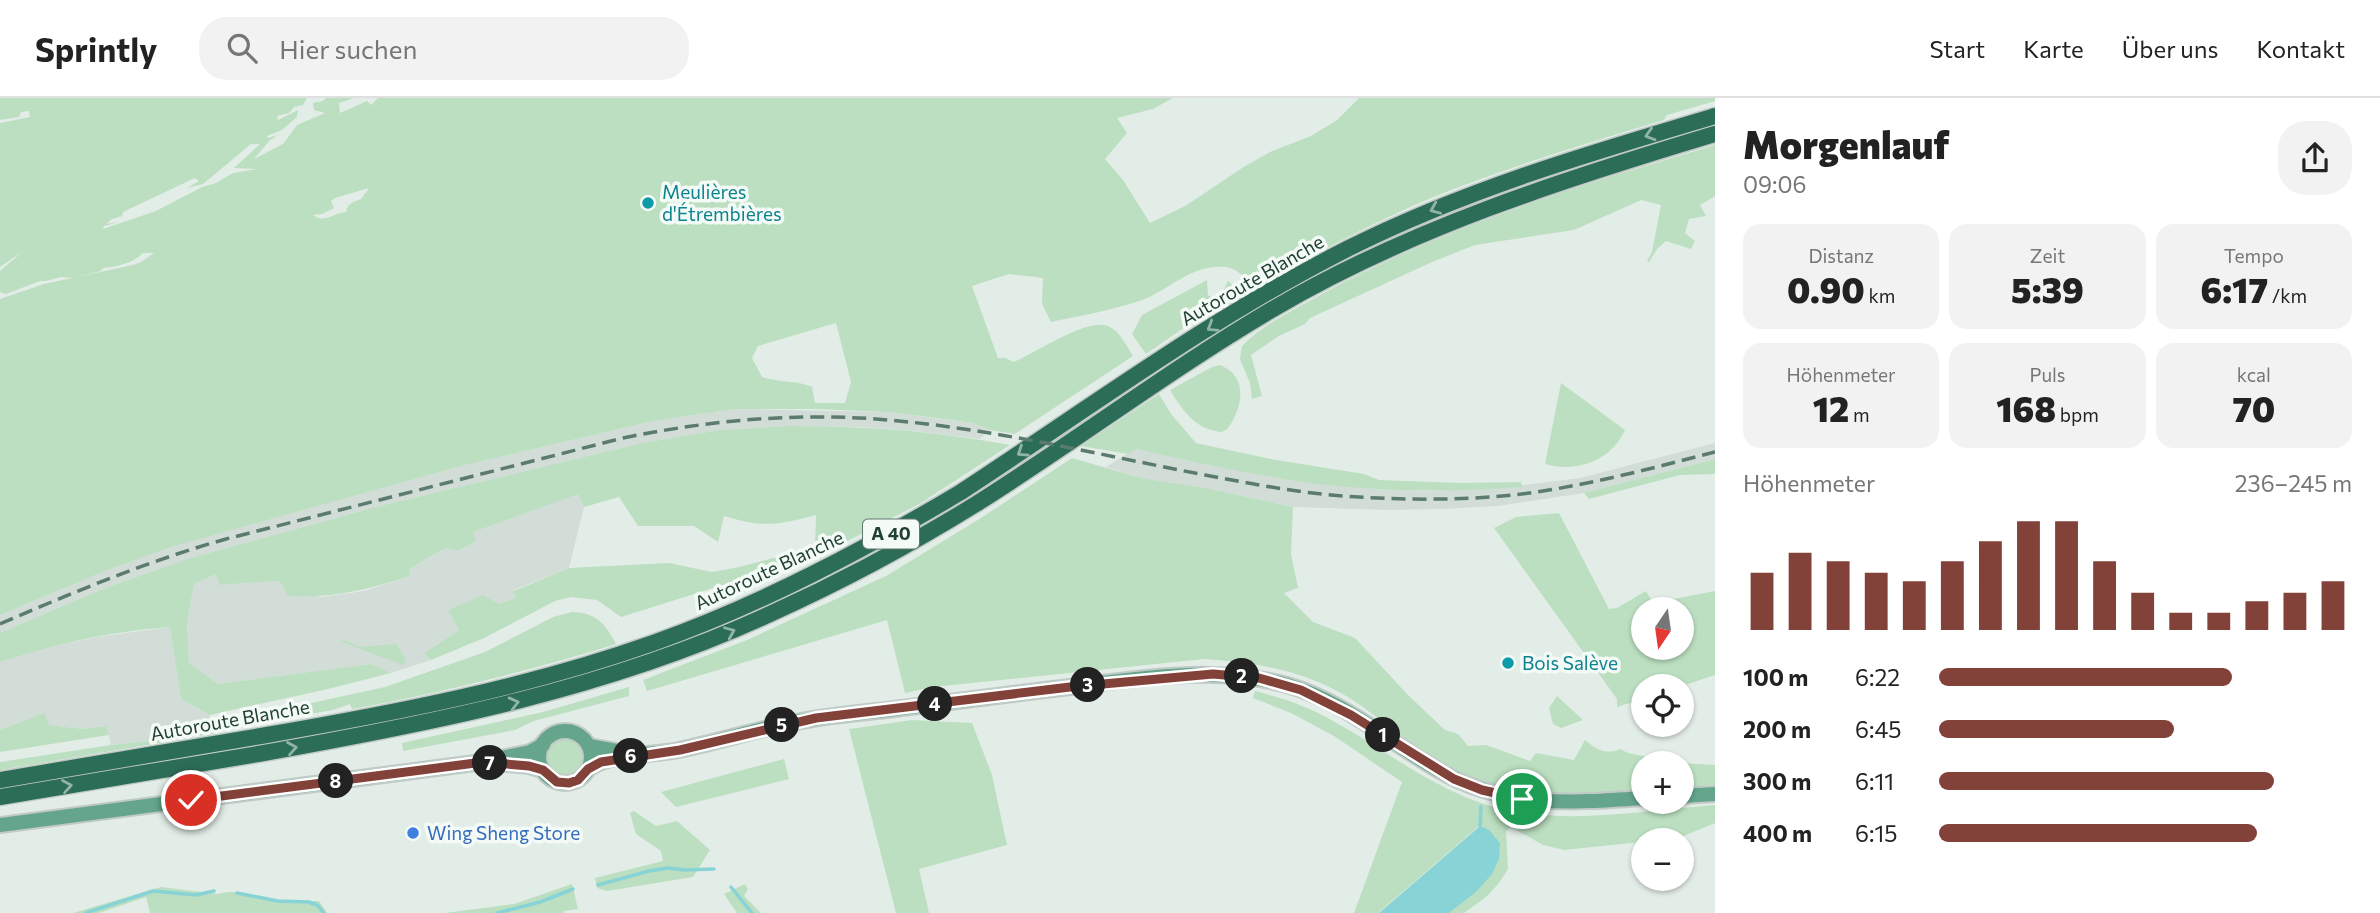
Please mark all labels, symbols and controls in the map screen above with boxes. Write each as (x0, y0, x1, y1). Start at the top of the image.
search box (199, 17, 689, 80)
text: Sprintly (35, 28, 157, 69)
icon: search (223, 29, 261, 67)
text: Hier suchen (279, 33, 417, 64)
text: Start (1930, 34, 1985, 63)
text: Karte (2023, 34, 2084, 63)
text: Über uns (2122, 34, 2218, 63)
text: Kontakt (2256, 34, 2345, 63)
text: Morgenlauf (1743, 120, 1949, 167)
button: share (2278, 121, 2352, 195)
one-way arrow (1644, 127, 1656, 142)
text: 09:06 (1743, 170, 1806, 198)
place label: Meulières d'Étrembières (662, 180, 782, 225)
marker: Meulières d'Étrembières (640, 195, 656, 211)
one-way arrow (1429, 201, 1441, 215)
street label: Autoroute Blanche (1176, 229, 1327, 330)
text: Distanz (1808, 244, 1874, 267)
text: Zeit (2030, 244, 2065, 267)
text: Tempo (2224, 244, 2284, 267)
text: 0.90 (1787, 267, 1865, 310)
text: 5:39 (2011, 267, 2084, 310)
text: 6:17 (2201, 267, 2268, 310)
text: km (1865, 284, 1895, 307)
text: /km (2268, 284, 2307, 307)
one-way arrow (1206, 318, 1219, 331)
text: Höhenmeter (1787, 363, 1896, 386)
text: Puls (2029, 363, 2066, 386)
text: kcal (2237, 363, 2271, 386)
text: 12 (1813, 386, 1849, 429)
text: 168 (1996, 386, 2056, 429)
text: 70 (2232, 386, 2275, 429)
text: m (1849, 403, 1870, 426)
text: bpm (2056, 403, 2099, 426)
one-way arrow (1017, 444, 1030, 456)
text: Höhenmeter (1743, 469, 1875, 497)
text: 236–245 m (2235, 469, 2352, 497)
road number: A 40 (863, 520, 919, 548)
street label: Autoroute Blanche (691, 525, 847, 614)
north arrow (1631, 597, 1694, 660)
map controls (1631, 597, 1694, 891)
one-way arrow (724, 626, 736, 640)
place label: Bois Salève (1522, 651, 1618, 674)
marker: Bois Salève (1500, 655, 1516, 671)
pin: 2 (1224, 658, 1260, 694)
text: 100 m (1743, 663, 1808, 691)
text: 6:22 (1855, 663, 1900, 691)
text: 2 (1236, 664, 1247, 687)
pin: 3 (1070, 668, 1106, 702)
text: 3 (1082, 673, 1093, 696)
button: locate (1631, 674, 1694, 737)
pin: 4 (918, 686, 953, 722)
text: 4 (929, 692, 940, 715)
street label: Autoroute Blanche (148, 694, 311, 745)
one-way arrow (508, 697, 520, 711)
pin: 5 (764, 708, 800, 742)
text: 5 (776, 713, 787, 736)
text: 200 m (1743, 715, 1811, 743)
text: 6:45 (1855, 715, 1901, 743)
pin: 1 (1366, 718, 1400, 752)
text: 1 (1378, 723, 1387, 746)
pin: 6 (614, 738, 648, 774)
one-way arrow (286, 741, 297, 756)
text: 6 (625, 744, 636, 767)
pin: 7 (472, 746, 508, 780)
text: 7 (484, 751, 495, 774)
button: + (1631, 751, 1694, 814)
pin: 8 (318, 764, 354, 798)
text: 300 m (1743, 767, 1811, 795)
text: 6:11 (1855, 767, 1894, 795)
text: 8 (330, 769, 341, 792)
pin (1492, 769, 1552, 829)
pin (161, 770, 221, 830)
one-way arrow (61, 779, 73, 794)
icon: arrive (1503, 780, 1541, 818)
icon: check (172, 781, 210, 819)
text: 400 m (1743, 819, 1812, 847)
text: 6:15 (1855, 819, 1897, 847)
place label: Wing Sheng Store (427, 821, 580, 844)
marker: Wing Sheng Store (405, 825, 421, 841)
button: − (1631, 828, 1694, 891)

